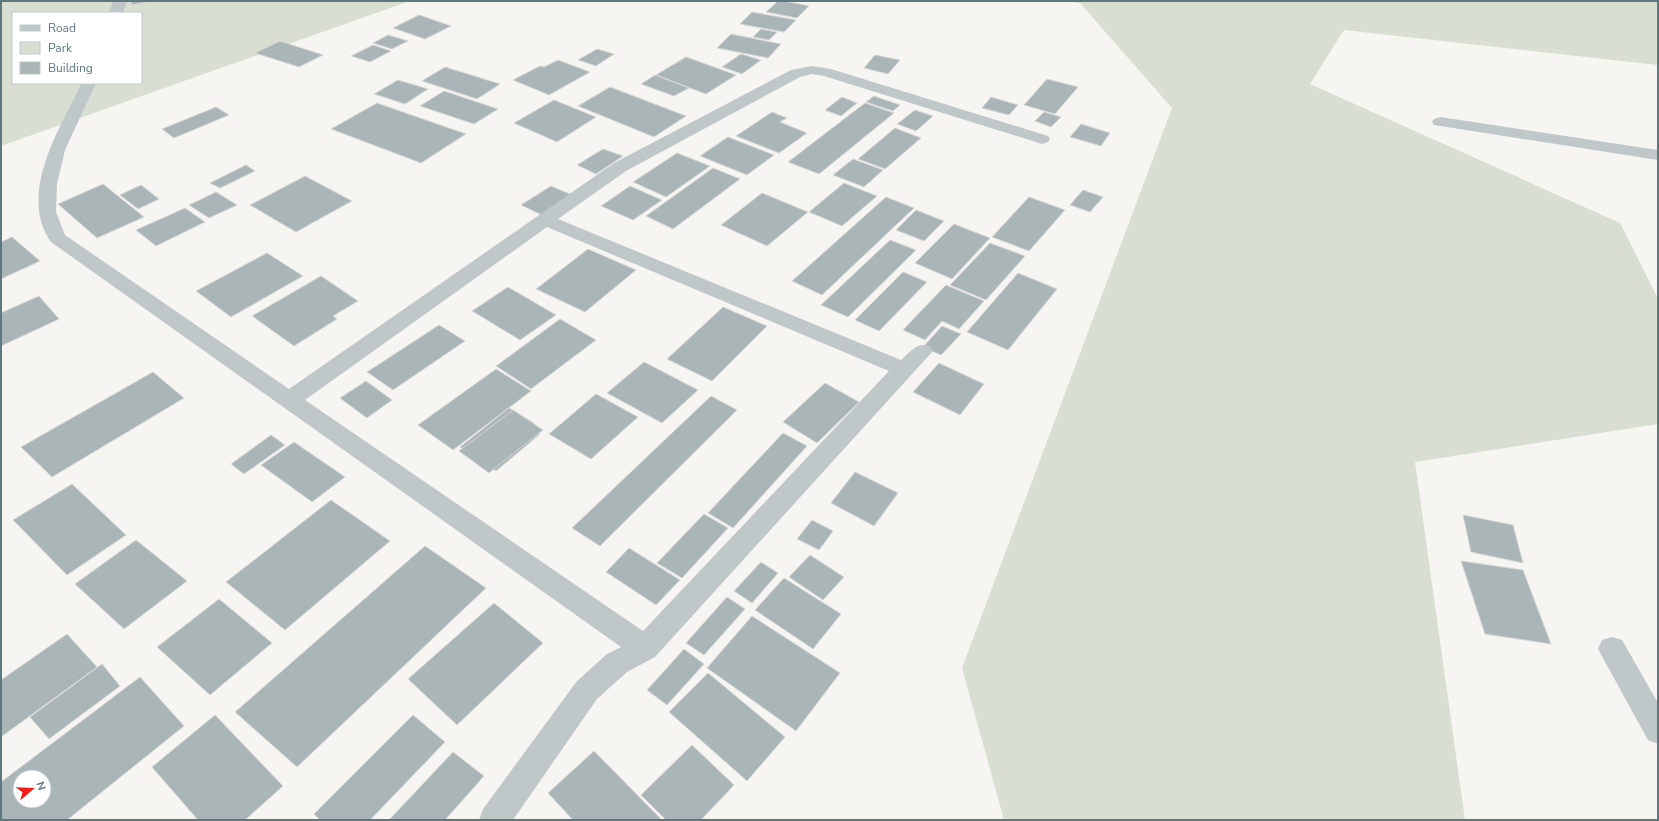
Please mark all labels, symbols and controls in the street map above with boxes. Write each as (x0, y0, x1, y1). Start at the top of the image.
legend (12, 12, 142, 84)
text: Road (48, 20, 76, 36)
text: Park (48, 40, 73, 56)
text: Building (48, 60, 93, 76)
north arrow (12, 769, 52, 809)
text: N (33, 780, 49, 792)

